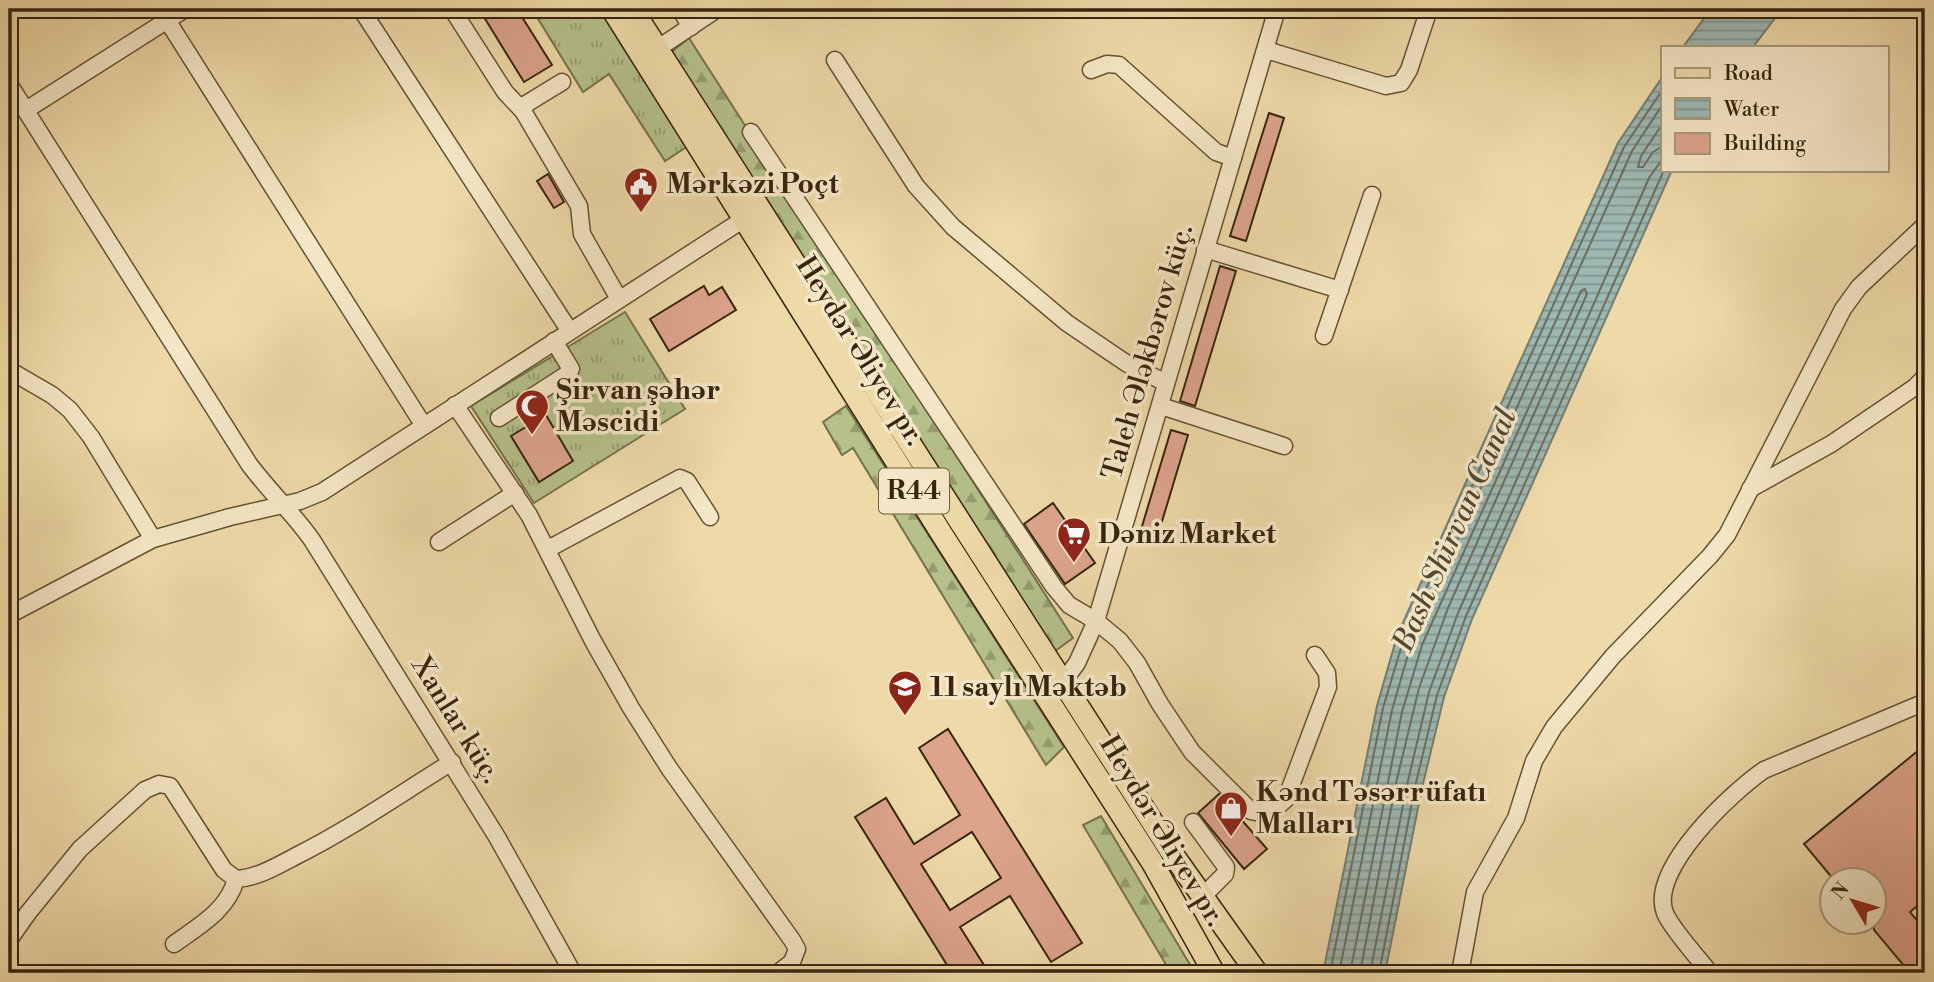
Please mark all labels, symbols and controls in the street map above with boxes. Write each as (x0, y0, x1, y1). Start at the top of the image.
legend (1661, 46, 1888, 172)
text: Road (1724, 61, 1773, 87)
text: Water (1723, 97, 1779, 123)
text: Building (1723, 131, 1806, 157)
public building icon: Mərkəzi Poçt (622, 165, 660, 214)
place label: Mərkəzi Poçt (666, 167, 840, 202)
street label: Taleh Ələkbərov küç. (1095, 220, 1201, 484)
street label: Heydər Əliyev pr. (788, 250, 932, 452)
place label: Şirvan şəhər Məscidi (556, 373, 720, 440)
mosque icon: Şirvan şəhər Məscidi (513, 387, 551, 436)
water label: Bash Shirvan Canal (1384, 402, 1526, 658)
road number: R44 (879, 468, 949, 513)
supermarket icon: Dəniz Market (1055, 515, 1093, 564)
place label: Dəniz Market (1098, 517, 1277, 552)
street label: Xanlar küç. (403, 649, 509, 790)
school or university icon: 11 saylı Məktəb (886, 668, 924, 717)
place label: 11 saylı Məktəb (930, 670, 1127, 705)
street label: Heydər Əliyev pr. (1091, 729, 1233, 933)
place label: Kənd Təsərrüfatı Malları (1256, 775, 1486, 842)
shop icon: Kənd Təsərrüfatı Malları (1212, 789, 1250, 838)
north arrow (1818, 866, 1888, 936)
text: N (1826, 878, 1854, 904)

